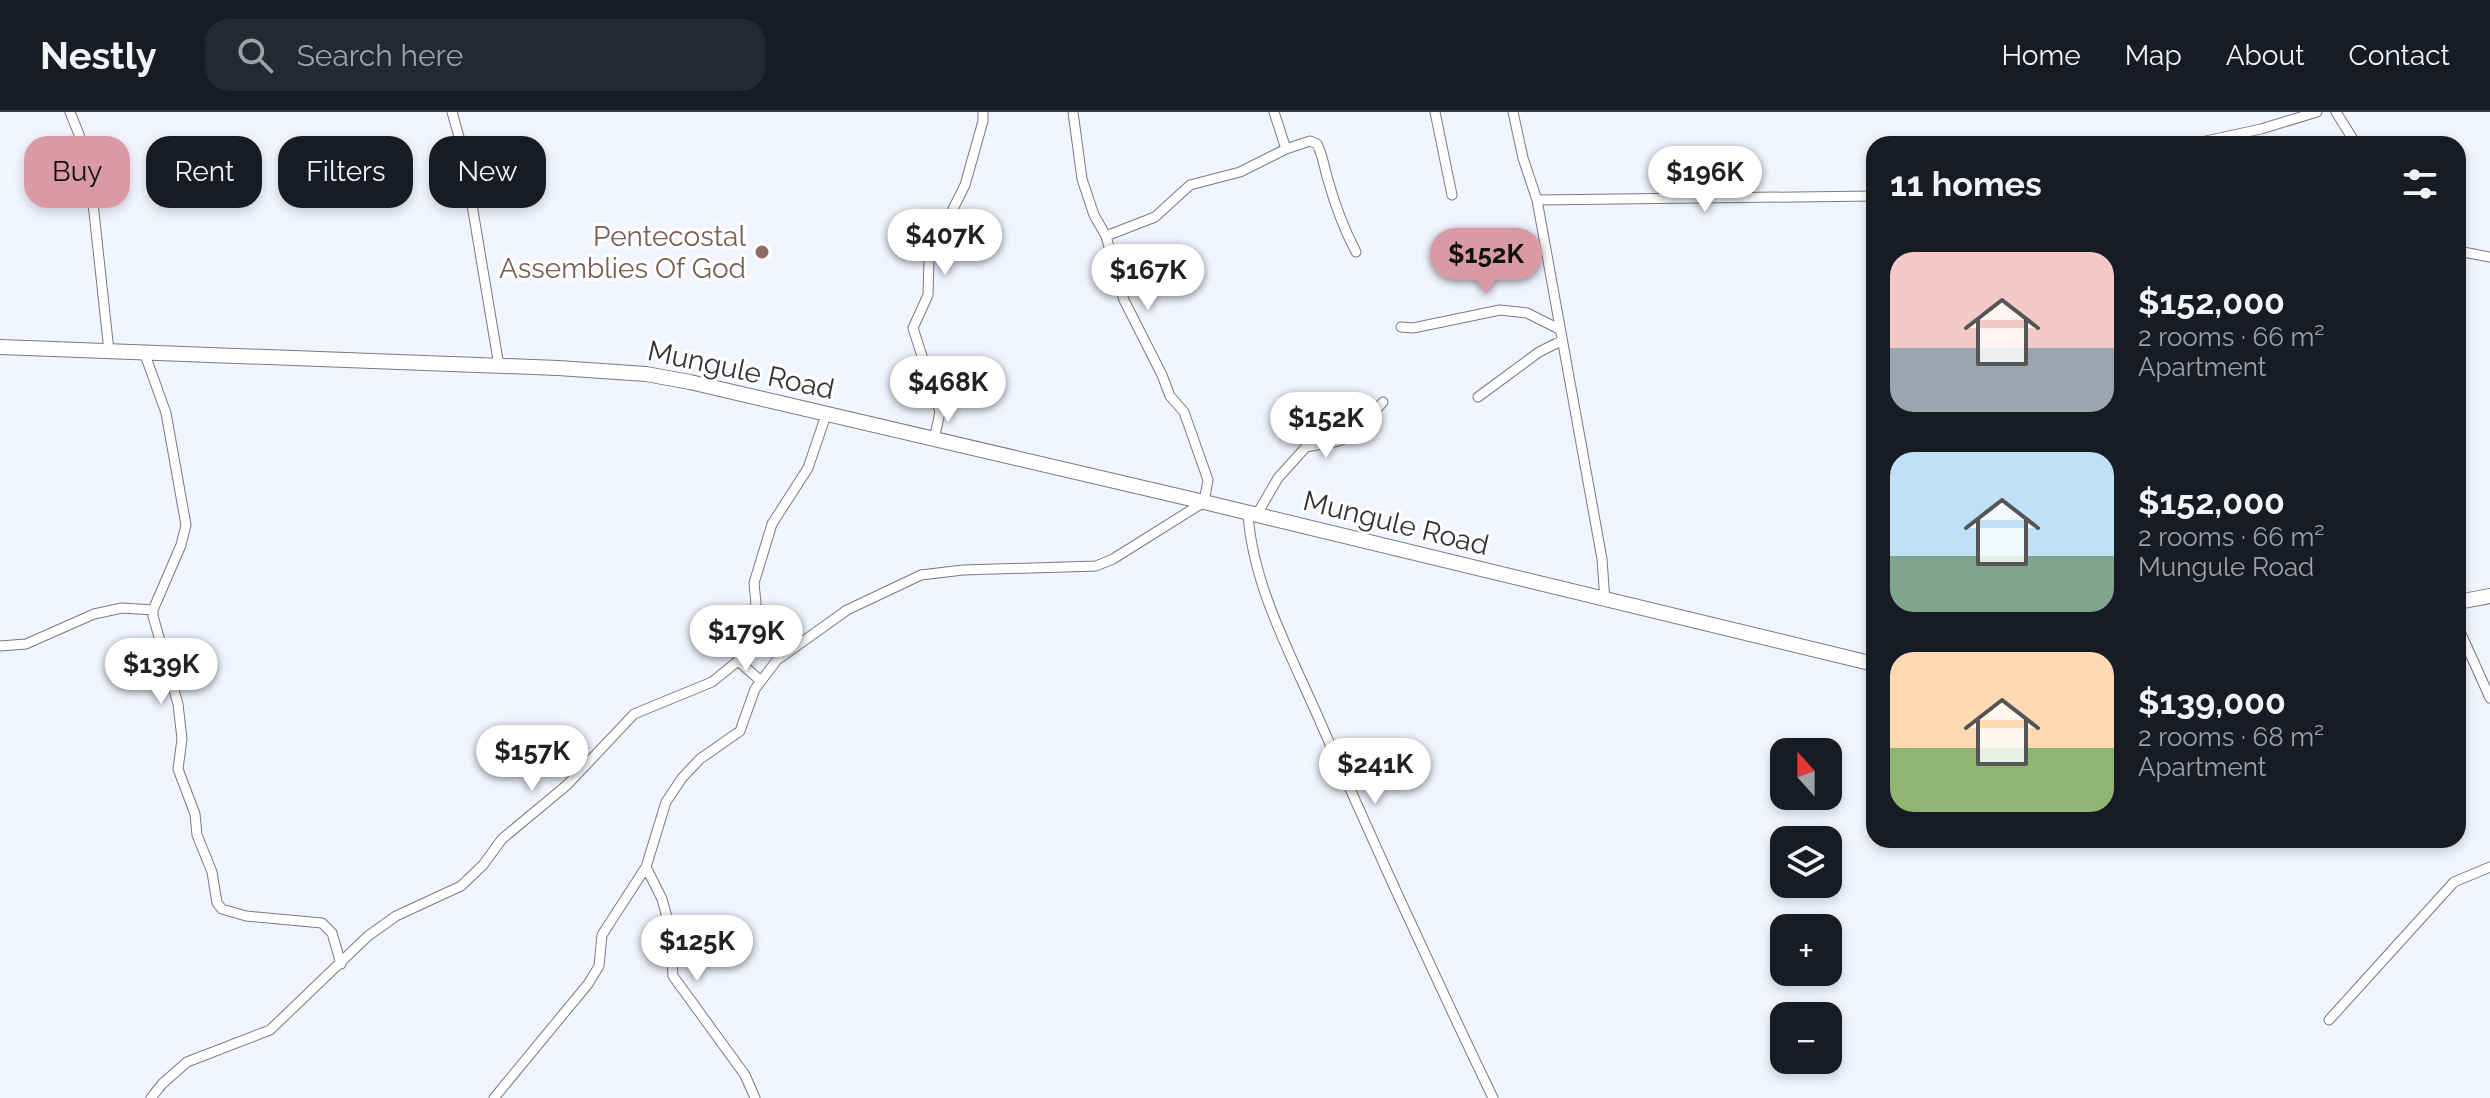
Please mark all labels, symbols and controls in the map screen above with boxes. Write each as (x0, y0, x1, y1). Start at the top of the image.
search box (205, 19, 765, 91)
text: Nestly (40, 33, 157, 78)
icon: search (233, 33, 277, 77)
text: Search here (297, 38, 463, 73)
text: Home (2001, 39, 2081, 72)
text: Map (2125, 39, 2182, 72)
text: About (2226, 39, 2305, 72)
text: Contact (2349, 39, 2450, 72)
chip: Buy (24, 136, 130, 208)
chip: Rent (146, 136, 262, 208)
chip: Filters (278, 136, 413, 208)
chip: New (429, 136, 546, 208)
pin: $196K (1649, 146, 1761, 214)
text: $196K (1666, 157, 1744, 187)
icon: filters (2398, 162, 2442, 206)
text: 11 homes (1890, 164, 2042, 204)
pin: $407K (889, 209, 1001, 277)
place label: Pentecostal Assemblies Of God (499, 220, 746, 285)
text: $407K (905, 220, 985, 250)
pin: $152K (1430, 228, 1542, 296)
text: $152K (1448, 239, 1524, 269)
marker: Pentecostal Assemblies Of God (753, 243, 771, 261)
pin: $167K (1092, 244, 1204, 312)
text: $167K (1109, 255, 1187, 285)
text: $152,000 (2138, 282, 2285, 322)
icon: home (1954, 284, 2050, 380)
text: 2 rooms · 66 m² (2138, 322, 2324, 352)
street label: Mungule Road (645, 334, 837, 406)
text: Apartment (2138, 352, 2267, 382)
pin: $468K (892, 356, 1004, 424)
text: $468K (908, 367, 988, 397)
pin: $152K (1270, 392, 1382, 460)
text: $152K (1288, 403, 1364, 433)
text: $152,000 (2138, 482, 2285, 522)
street label: Mungule Road (1300, 484, 1492, 562)
icon: home (1954, 484, 2050, 580)
text: 2 rooms · 66 m² (2138, 522, 2324, 552)
text: Mungule Road (2138, 552, 2314, 582)
pin: $179K (690, 605, 802, 673)
text: $179K (708, 616, 784, 646)
pin: $139K (105, 638, 217, 706)
text: $139K (123, 649, 199, 679)
text: $139,000 (2138, 682, 2286, 722)
icon: home (1954, 684, 2050, 780)
text: 2 rooms · 68 m² (2138, 722, 2324, 752)
pin: $157K (476, 725, 588, 793)
text: $157K (494, 736, 570, 766)
pin: $241K (1319, 738, 1431, 806)
north arrow (1770, 738, 1842, 810)
map controls (1770, 738, 1842, 1074)
text: $241K (1337, 749, 1413, 779)
text: Apartment (2138, 752, 2267, 782)
button: layers (1770, 826, 1842, 898)
button: + (1770, 914, 1842, 986)
pin: $125K (641, 915, 753, 983)
text: $125K (659, 926, 735, 956)
button: − (1770, 1002, 1842, 1074)

